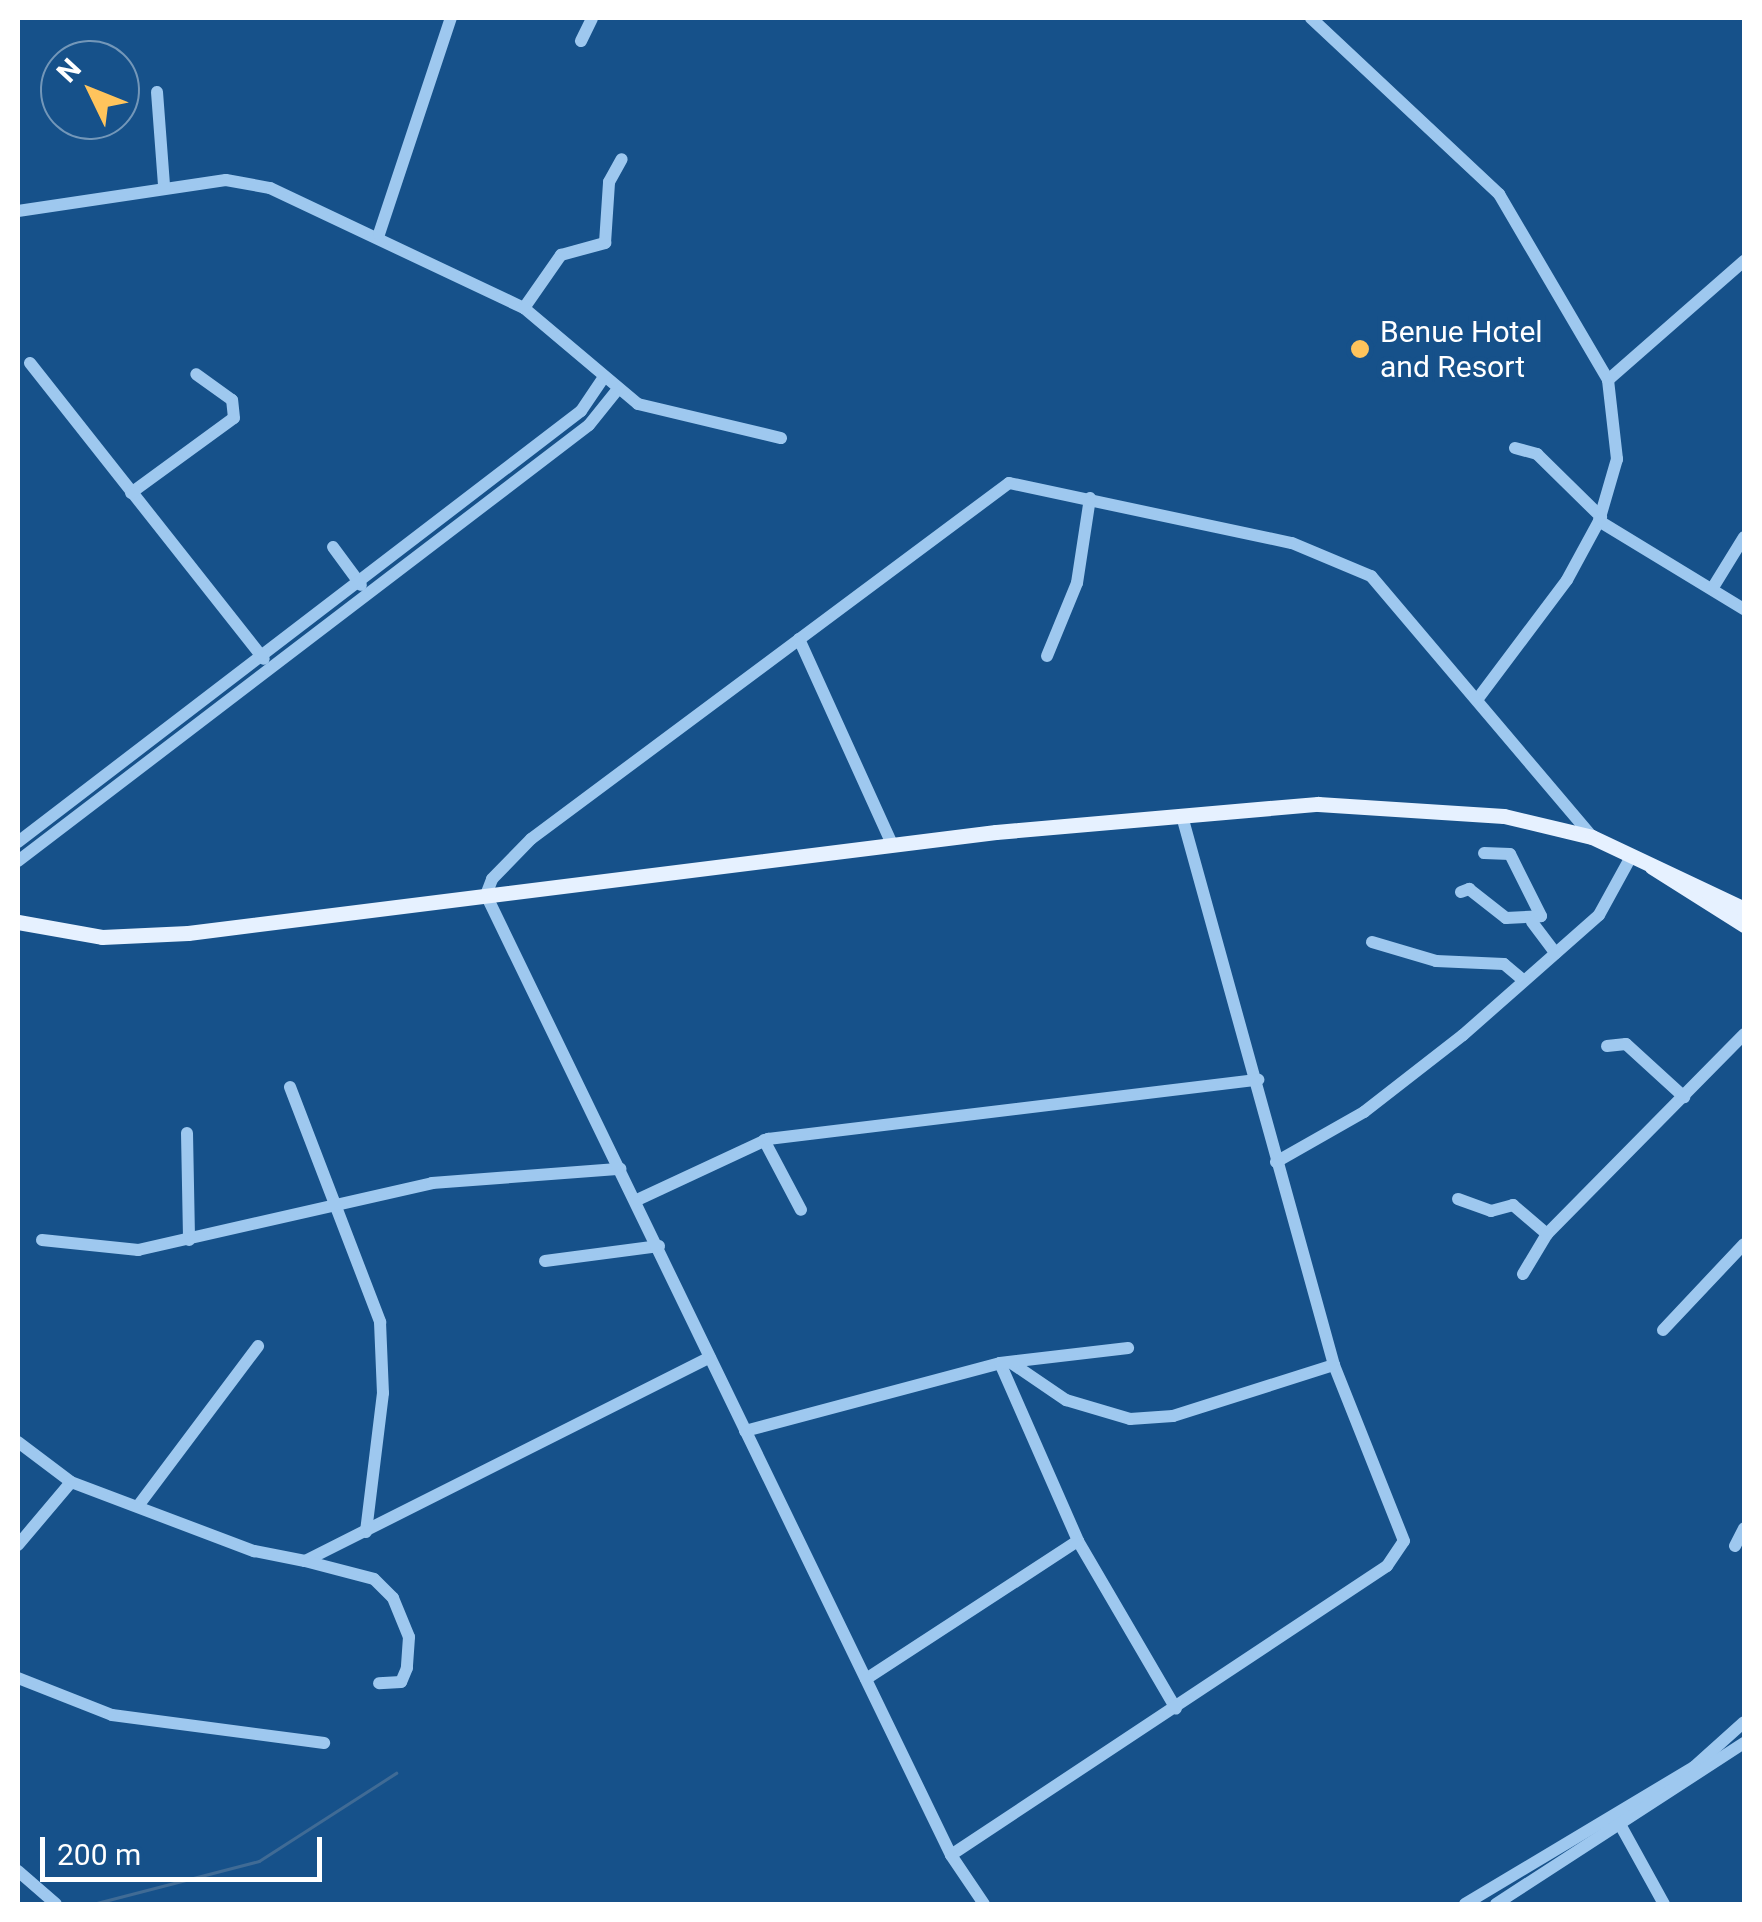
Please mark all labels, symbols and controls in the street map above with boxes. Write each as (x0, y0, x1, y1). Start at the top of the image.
north arrow (40, 40, 140, 140)
text: N (50, 52, 88, 89)
place label: Benue Hotel and Resort (1380, 314, 1543, 384)
marker: Benue Hotel and Resort (1349, 338, 1371, 360)
scale bar (45, 1817, 328, 1879)
text: 200 m (57, 1837, 141, 1872)

